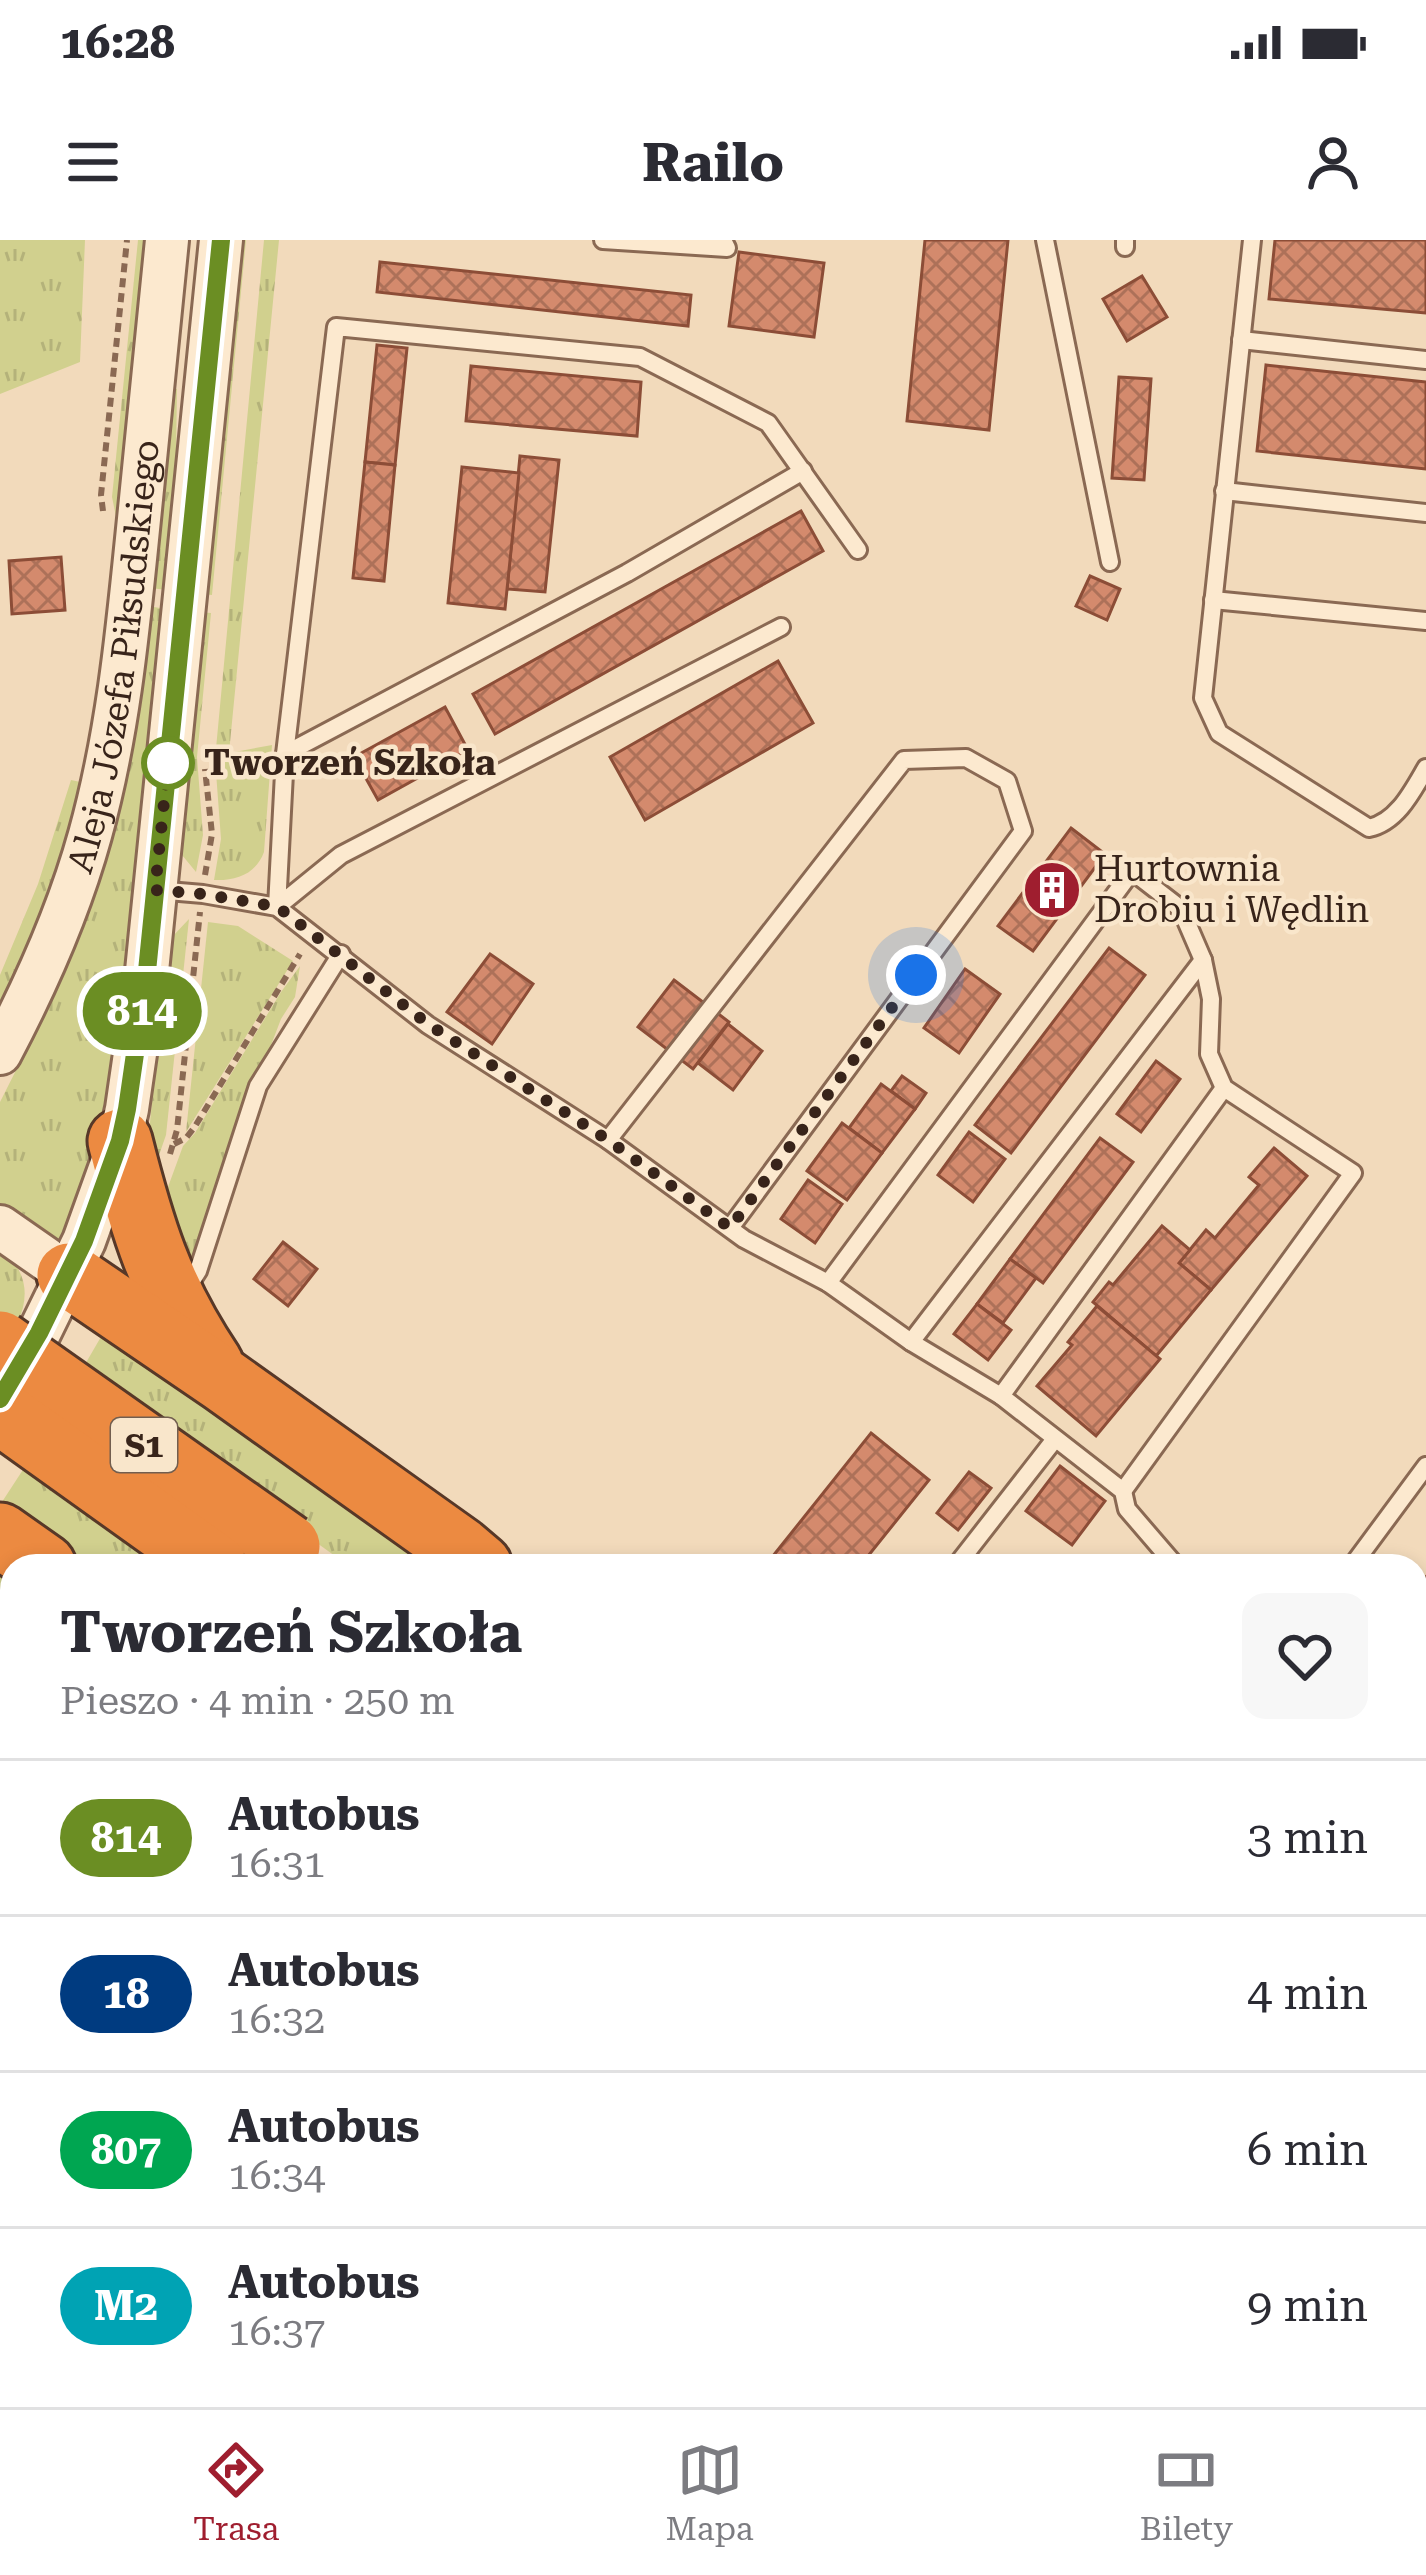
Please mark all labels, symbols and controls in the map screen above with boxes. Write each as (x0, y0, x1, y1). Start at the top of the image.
text: 16:28 (60, 16, 175, 69)
icon: menu (60, 129, 126, 195)
icon: person (1300, 129, 1366, 195)
text: Railo (642, 131, 784, 194)
street label: Aleja Józefa Piłsudskiego (59, 438, 168, 878)
marker: Tworzeń Szkoła (143, 738, 193, 788)
place label: Tworzeń Szkoła (204, 742, 496, 784)
place label: Hurtownia Drobiu i Wędlin (1094, 848, 1369, 931)
building icon: Hurtownia Drobiu i Wędlin (1021, 859, 1083, 921)
your location (886, 945, 946, 1005)
line badge: 814 (73, 972, 211, 1050)
text: 814 (107, 986, 177, 1035)
road number: S1 (111, 1418, 177, 1472)
button: heart (1242, 1593, 1368, 1719)
text: Tworzeń Szkoła (60, 1599, 522, 1666)
text: Pieszo · 4 min · 250 m (60, 1678, 455, 1724)
text: Autobus (228, 1788, 419, 1841)
text: 3 min (1247, 1811, 1368, 1864)
text: 814 (91, 1813, 161, 1862)
text: 16:31 (228, 1841, 325, 1887)
text: Autobus (228, 1944, 419, 1997)
text: 4 min (1247, 1967, 1368, 2020)
text: 18 (102, 1969, 150, 2018)
text: 16:32 (228, 1997, 325, 2043)
text: Autobus (228, 2100, 419, 2153)
text: 6 min (1247, 2123, 1368, 2176)
text: 807 (91, 2125, 161, 2174)
text: 16:34 (228, 2153, 325, 2199)
text: Autobus (228, 2256, 419, 2309)
text: 9 min (1247, 2279, 1368, 2332)
text: M2 (94, 2281, 158, 2330)
text: 16:37 (228, 2309, 325, 2355)
tab: Trasa (193, 2437, 279, 2548)
tab: Mapa (666, 2437, 754, 2548)
tab: Bilety (1140, 2437, 1233, 2548)

